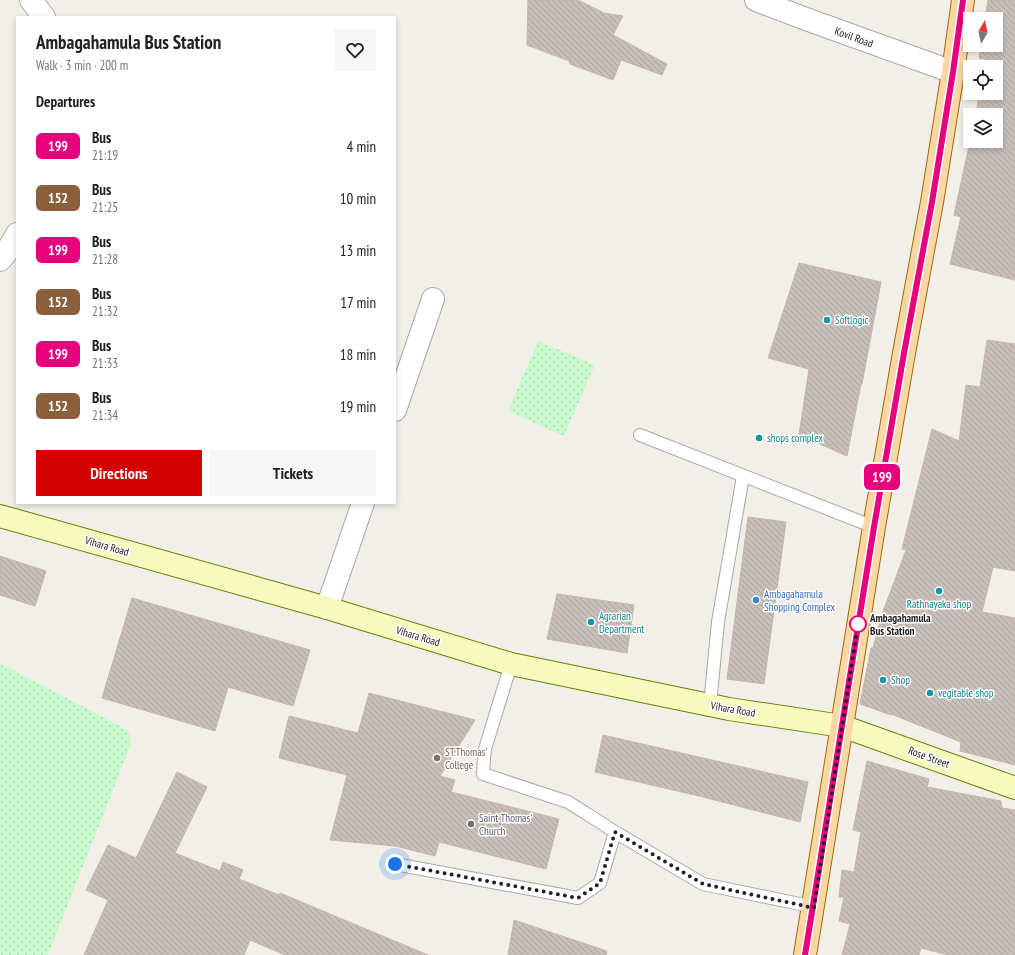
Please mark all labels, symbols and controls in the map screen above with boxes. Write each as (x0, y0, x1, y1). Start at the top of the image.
north arrow (963, 12, 1003, 52)
map controls (963, 12, 1003, 148)
street label: Kovil Road (833, 24, 875, 50)
button: heart (334, 29, 376, 71)
text: Ambagahamula Bus Station (36, 30, 221, 54)
text: Walk · 3 min · 200 m (36, 57, 128, 74)
button: locate (963, 60, 1003, 100)
text: Departures (36, 92, 95, 111)
button: layers (963, 108, 1003, 148)
text: Bus (92, 128, 111, 147)
text: 199 (48, 137, 68, 155)
text: 4 min (346, 137, 376, 156)
text: 21:19 (92, 147, 118, 164)
text: Bus (92, 180, 111, 199)
text: 152 (48, 189, 68, 207)
text: 10 min (340, 189, 376, 208)
text: 21:25 (92, 199, 118, 216)
text: Bus (92, 232, 111, 251)
text: 199 (48, 241, 68, 259)
text: 13 min (340, 241, 376, 260)
text: 21:28 (92, 251, 118, 268)
text: Bus (92, 284, 111, 303)
text: 152 (48, 293, 68, 311)
text: 17 min (340, 293, 376, 312)
text: 21:32 (92, 303, 118, 320)
place label: Softlogic (835, 313, 869, 327)
marker: Softlogic (822, 315, 832, 325)
text: Bus (92, 336, 111, 355)
text: 199 (48, 345, 68, 363)
text: 18 min (340, 345, 376, 364)
text: 21:33 (92, 355, 118, 372)
text: Bus (92, 388, 111, 407)
text: 152 (48, 397, 68, 415)
text: 19 min (340, 397, 376, 416)
text: 21:34 (92, 407, 118, 424)
place label: shops complex (767, 431, 823, 445)
marker: shops complex (754, 433, 764, 443)
button: Directions (36, 450, 202, 496)
button: Tickets (210, 450, 376, 496)
line badge: 199 (859, 464, 905, 490)
text: 199 (872, 468, 892, 486)
street label: Vihara Road (82, 533, 131, 559)
marker: Rathnayaka shop (934, 586, 944, 596)
place label: Ambagahamula Shopping Complex (764, 587, 836, 614)
marker: Ambagahamula Shopping Complex (751, 595, 761, 605)
place label: Rathnayaka shop (907, 597, 971, 611)
place label: Agrarian Department (599, 609, 644, 636)
place label: Ambagahamula Bus Station (869, 611, 931, 638)
marker: Ambagahamula Bus Station (849, 615, 867, 633)
marker: Agrarian Department (586, 617, 596, 627)
street label: Vihara Road (393, 622, 442, 649)
place label: Shop (891, 673, 910, 687)
marker: Shop (878, 675, 888, 685)
place label: vegitable shop (938, 686, 994, 700)
marker: vegitable shop (925, 688, 935, 698)
street label: Vihara Road (709, 698, 757, 720)
street label: Rose Street (906, 743, 952, 771)
place label: ST.Thomas' College (445, 745, 487, 772)
marker: ST.Thomas' College (432, 753, 442, 763)
place label: Saint Thomas' Church (479, 811, 532, 838)
marker: Saint Thomas' Church (466, 819, 476, 829)
your location (385, 854, 405, 874)

